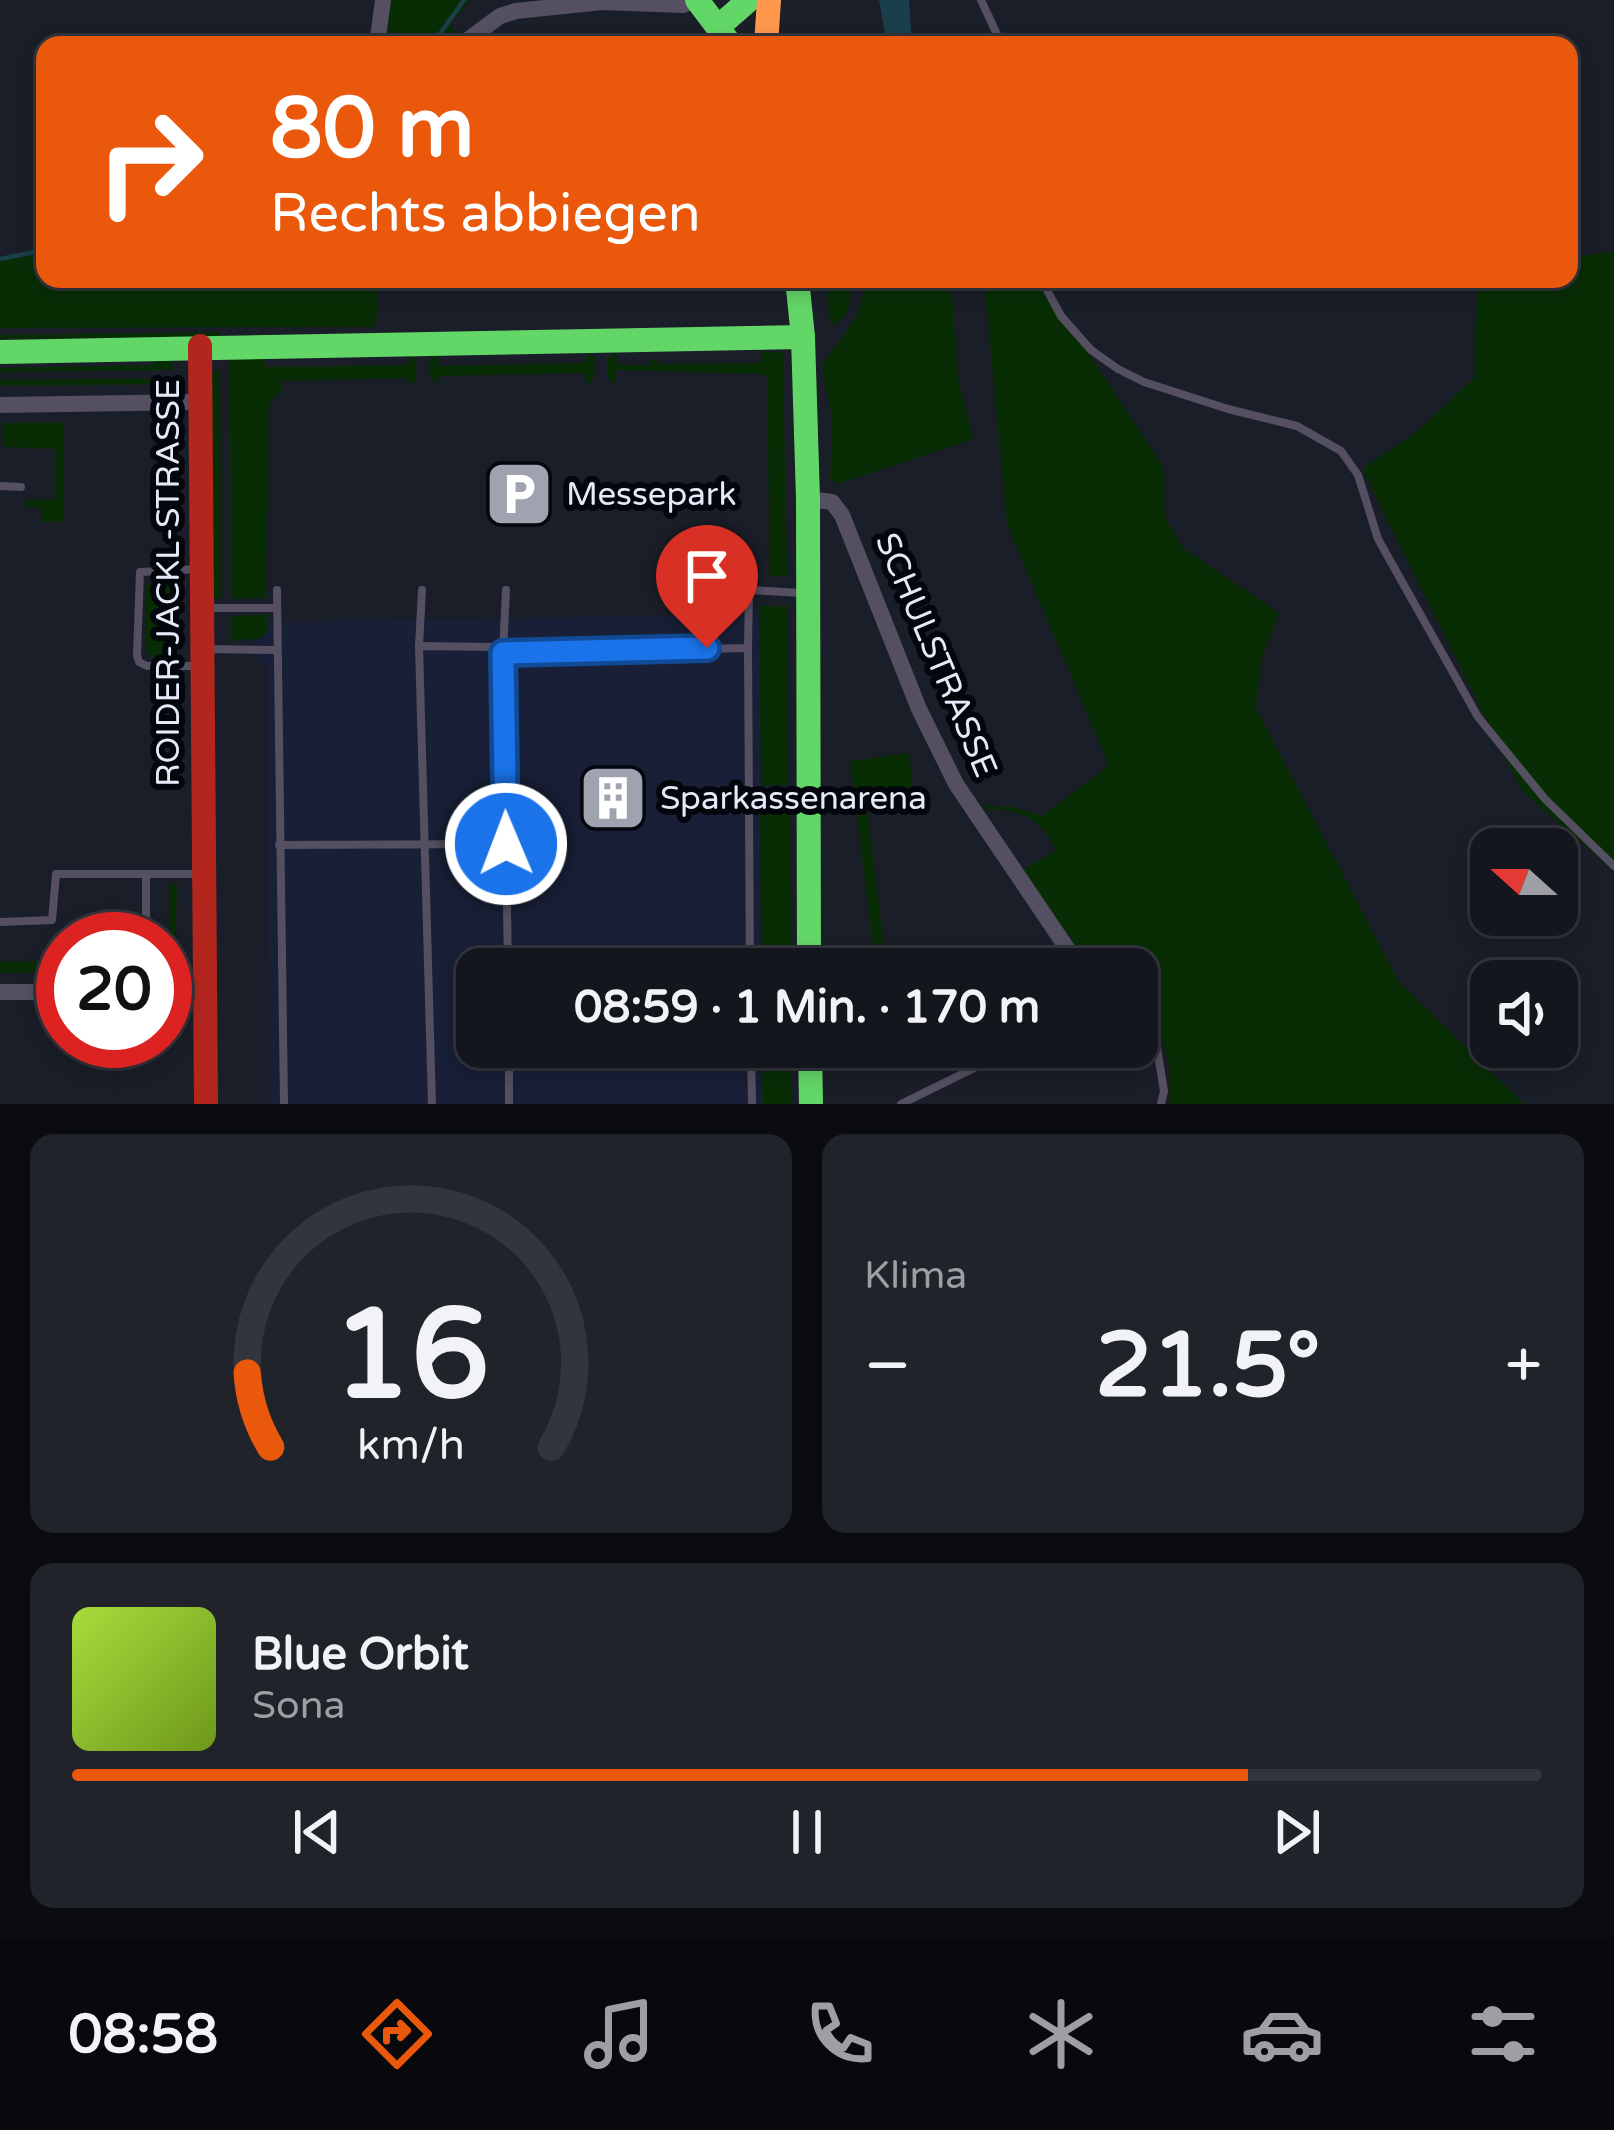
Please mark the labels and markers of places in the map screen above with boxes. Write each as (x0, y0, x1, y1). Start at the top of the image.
parking icon: Messepark (484, 459, 554, 529)
place label: Messepark (566, 475, 736, 514)
pin (656, 525, 758, 648)
building icon: Sparkassenarena (578, 763, 648, 833)
place label: Sparkassenarena (660, 779, 927, 818)

